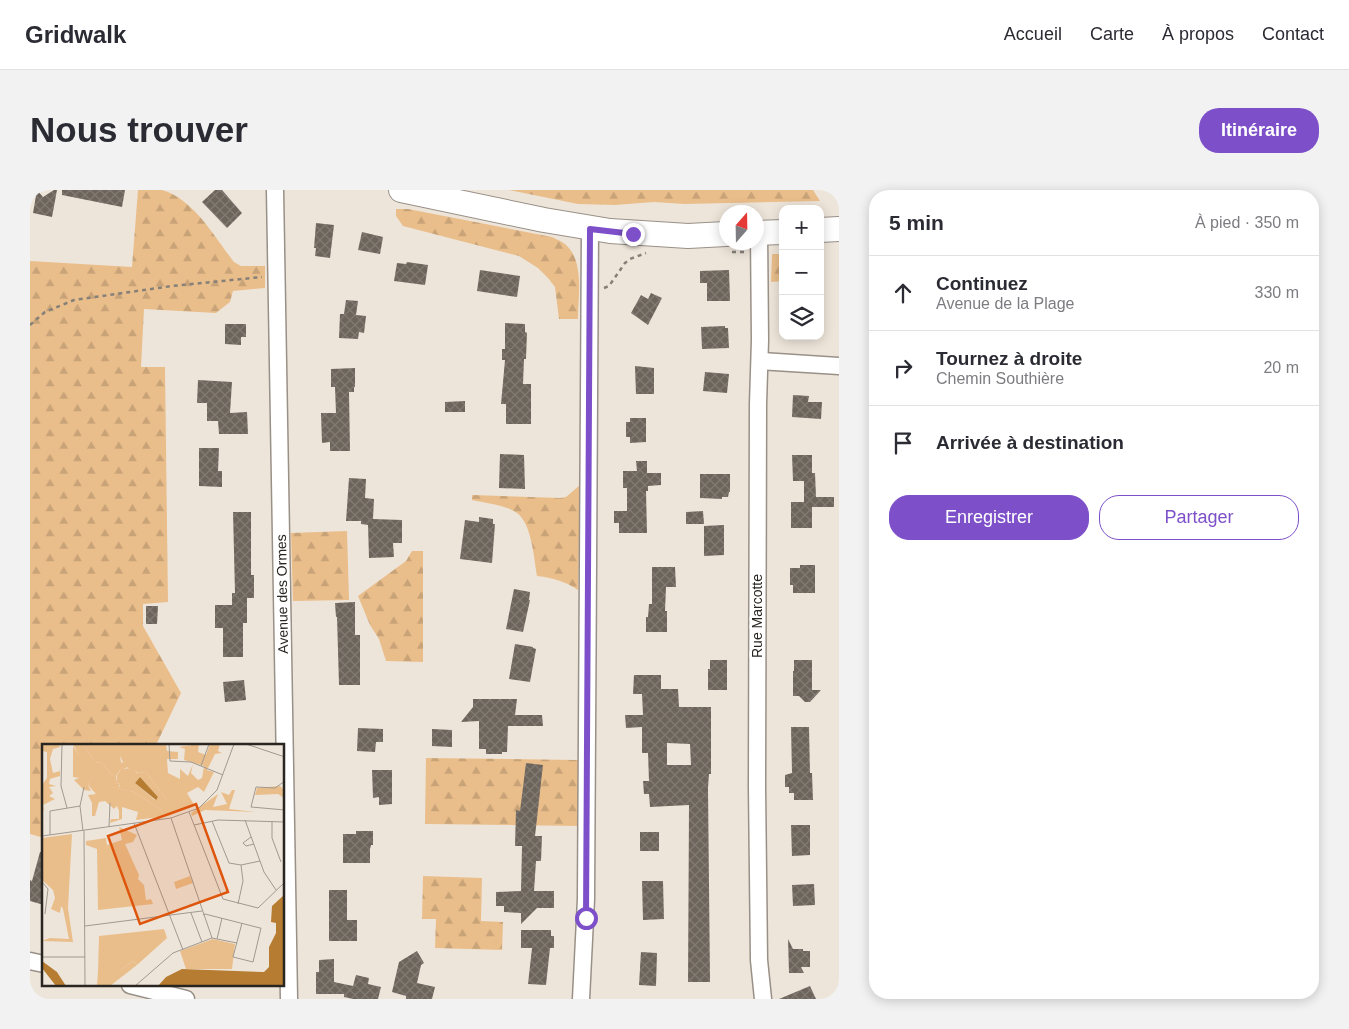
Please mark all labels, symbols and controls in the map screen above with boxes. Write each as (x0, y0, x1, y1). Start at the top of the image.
text: Gridwalk (25, 21, 126, 48)
text: Accueil (1004, 24, 1062, 44)
text: Carte (1090, 24, 1134, 44)
text: À propos (1162, 24, 1234, 44)
text: Contact (1262, 24, 1324, 44)
button: Itinéraire (1199, 108, 1319, 153)
text: Nous trouver (30, 110, 248, 149)
north arrow (719, 205, 764, 250)
map controls (779, 205, 824, 340)
button: + (779, 205, 824, 250)
text: 5 min (889, 211, 944, 234)
text: À pied · 350 m (1195, 214, 1299, 231)
route end (622, 223, 645, 246)
button: − (779, 250, 824, 295)
text: Continuez (936, 273, 1028, 294)
icon: ahead (889, 279, 917, 307)
text: 330 m (1255, 284, 1299, 301)
button: layers (779, 295, 824, 340)
text: Avenue de la Plage (936, 295, 1074, 312)
text: Tournez à droite (936, 348, 1082, 369)
icon: right (889, 354, 917, 382)
text: 20 m (1263, 359, 1299, 376)
text: Chemin Southière (936, 370, 1064, 387)
icon: arrive (889, 429, 917, 457)
text: Arrivée à destination (936, 432, 1124, 453)
button: Enregistrer (889, 495, 1089, 540)
button: Partager (1099, 495, 1299, 540)
street label: Avenue des Ormes (273, 534, 291, 654)
street label: Rue Marcotte (749, 574, 765, 658)
inset map (42, 744, 285, 986)
route start (575, 907, 598, 930)

